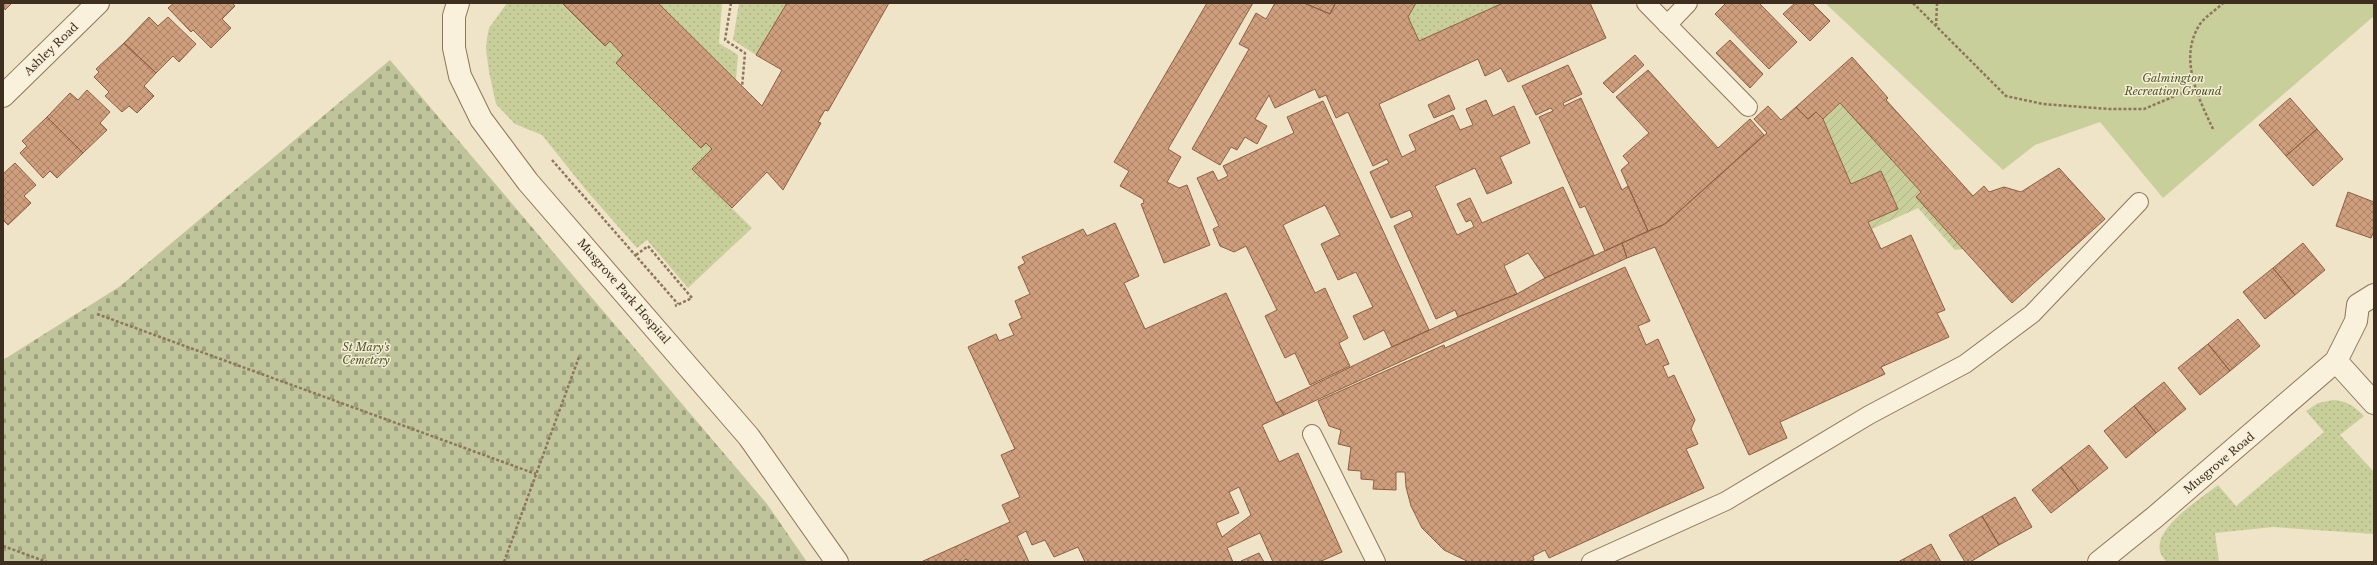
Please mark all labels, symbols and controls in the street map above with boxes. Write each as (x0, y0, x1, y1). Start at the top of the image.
street label: Ashley Road (20, 19, 81, 79)
park label: Galmington Recreation Ground (2123, 71, 2222, 98)
street label: Musgrove Park Hospital (575, 236, 674, 347)
park label: St Mary's Cemetery (342, 340, 390, 367)
street label: Musgrove Road (2181, 429, 2258, 497)

